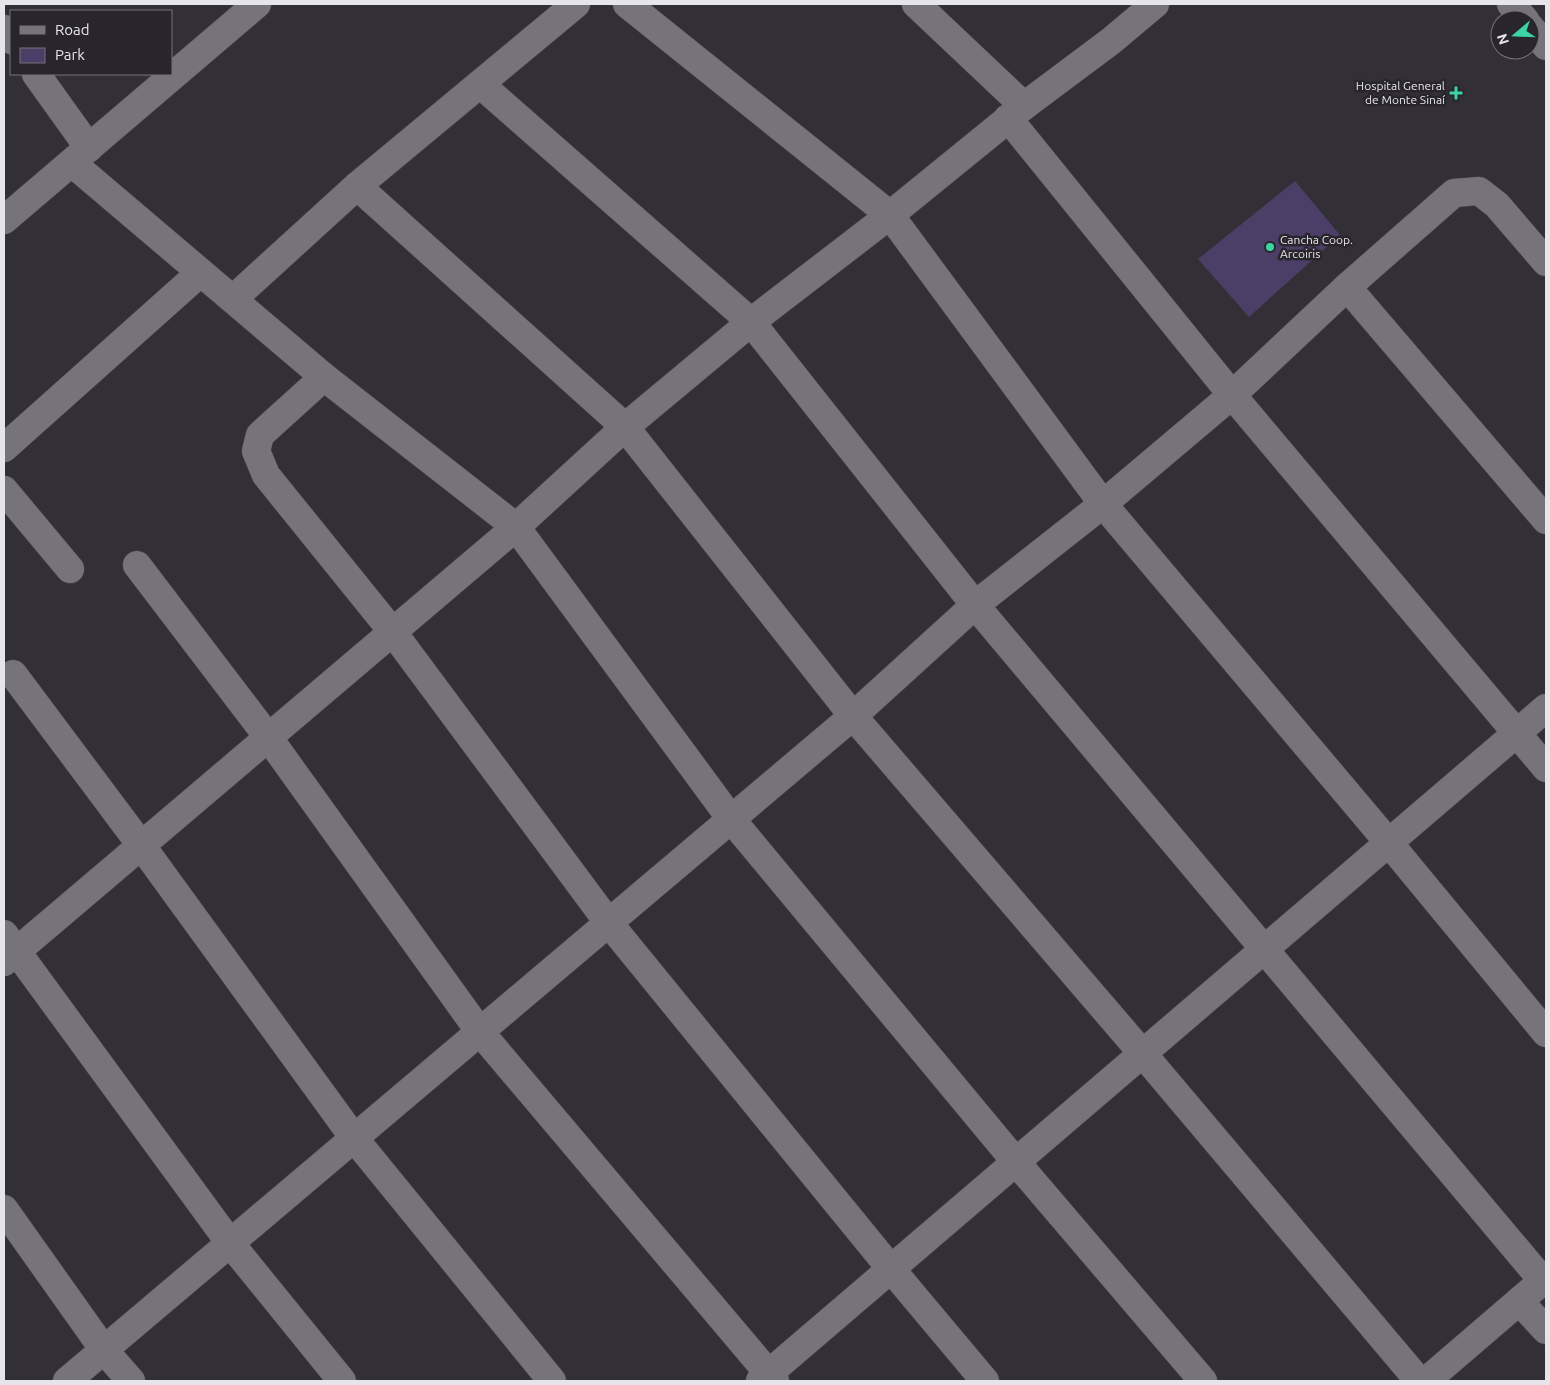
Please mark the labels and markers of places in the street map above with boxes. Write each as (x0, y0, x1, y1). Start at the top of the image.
place label: Hospital General de Monte Sinaí (1356, 79, 1446, 106)
marker: Hospital General de Monte Sinaí (1449, 86, 1463, 100)
place label: Cancha Coop. Arcoiris (1280, 233, 1353, 260)
marker: Cancha Coop. Arcoiris (1264, 241, 1276, 253)

